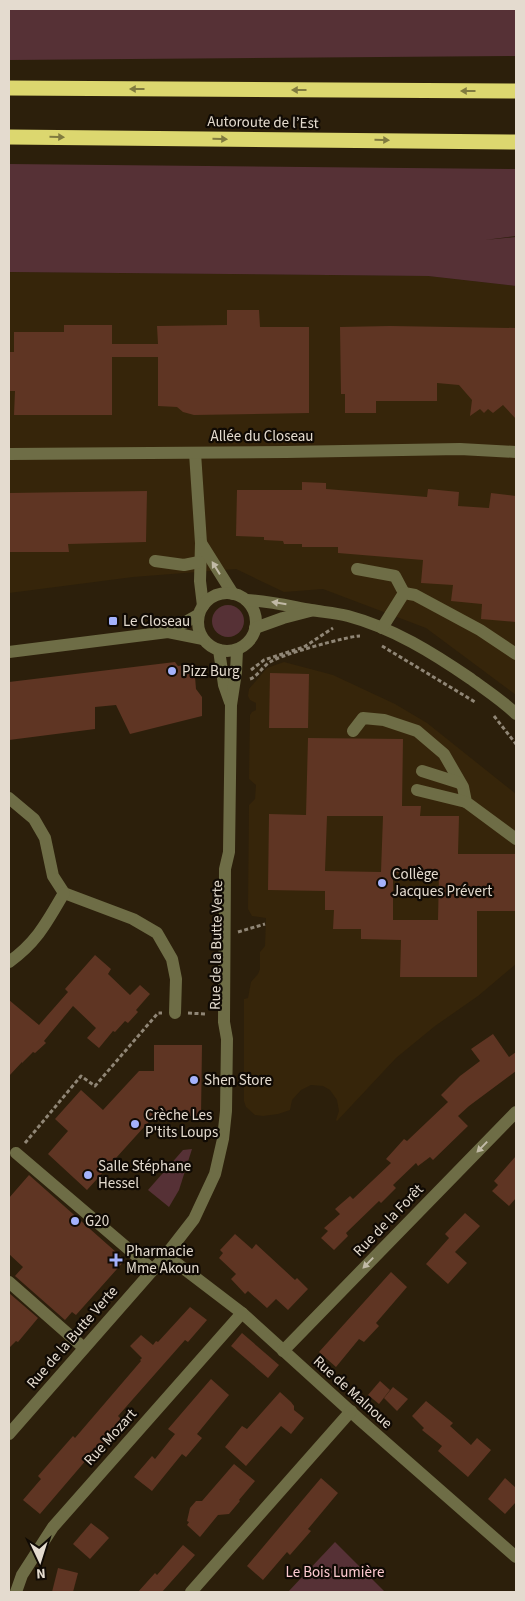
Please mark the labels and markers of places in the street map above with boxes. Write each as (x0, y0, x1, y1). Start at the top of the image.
place label: Le Closeau (123, 611, 190, 632)
marker: Le Closeau (107, 615, 119, 627)
place label: Pizz Burg (182, 661, 240, 682)
marker: Pizz Burg (166, 665, 178, 677)
place label: Collège Jacques Prévert (392, 864, 492, 902)
marker: Collège Jacques Prévert (376, 877, 388, 889)
place label: Shen Store (204, 1070, 272, 1091)
marker: Shen Store (188, 1074, 200, 1086)
place label: Crèche Les P'tits Loups (145, 1105, 218, 1143)
marker: Crèche Les P'tits Loups (129, 1118, 141, 1130)
place label: Salle Stéphane Hessel (98, 1156, 191, 1194)
marker: Salle Stéphane Hessel (82, 1169, 94, 1181)
place label: G20 (85, 1211, 109, 1232)
marker: G20 (69, 1215, 81, 1227)
place label: Pharmacie Mme Akoun (126, 1241, 200, 1279)
marker: Pharmacie Mme Akoun (110, 1254, 122, 1266)

